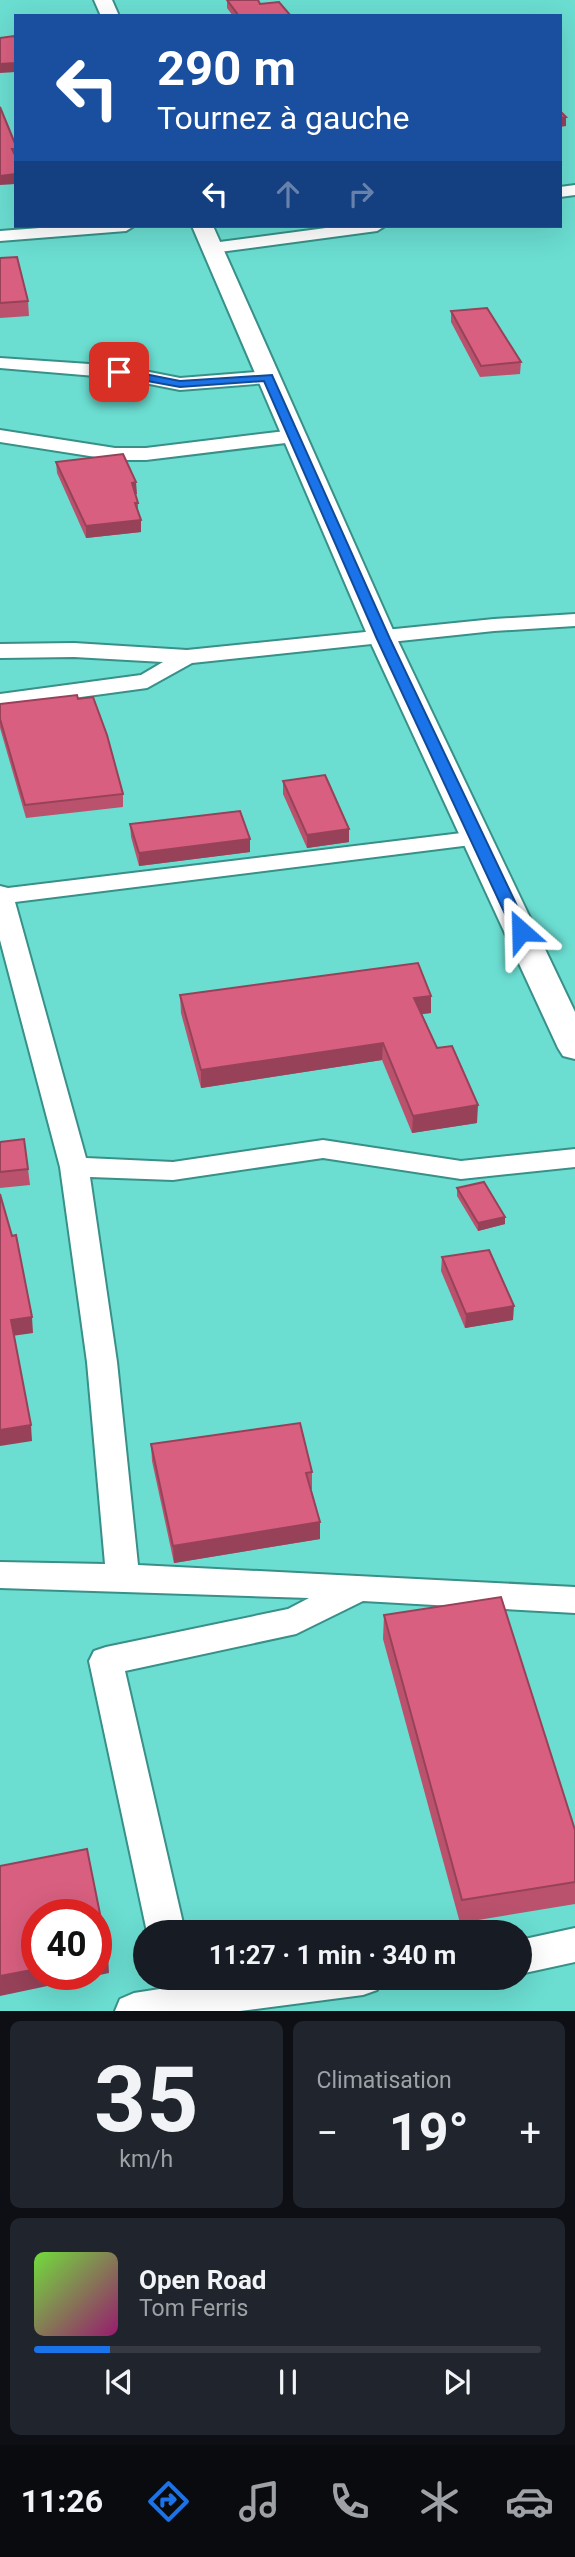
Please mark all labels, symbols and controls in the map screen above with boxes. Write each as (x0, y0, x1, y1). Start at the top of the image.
text: 290 m (157, 40, 296, 97)
icon: left (42, 42, 133, 133)
text: Tournez à gauche (157, 99, 409, 137)
icon: left (196, 175, 234, 213)
icon: ahead (269, 175, 307, 213)
icon: right (342, 175, 380, 213)
pin (89, 342, 149, 402)
icon: arrive (100, 353, 138, 391)
position arrow (484, 894, 558, 968)
speed limit sign: 40 (21, 1899, 112, 1990)
text: 11:27 · 1 min · 340 m (209, 1940, 456, 1970)
text: 35 (94, 2047, 198, 2153)
text: Climatisation (317, 2067, 452, 2094)
text: 19° (389, 2102, 469, 2163)
text: − (317, 2111, 338, 2155)
text: + (519, 2111, 541, 2155)
text: km/h (119, 2146, 173, 2173)
text: Open Road (139, 2265, 267, 2295)
text: Tom Ferris (139, 2295, 248, 2322)
icon: previous (100, 2363, 138, 2401)
icon: pause (269, 2363, 307, 2401)
icon: next (438, 2363, 476, 2401)
icon: directions (144, 2477, 193, 2526)
icon: music (235, 2477, 284, 2526)
icon: phone (325, 2477, 374, 2526)
icon: climate (415, 2477, 464, 2526)
icon: car (505, 2477, 554, 2526)
text: 11:26 (21, 2482, 103, 2520)

